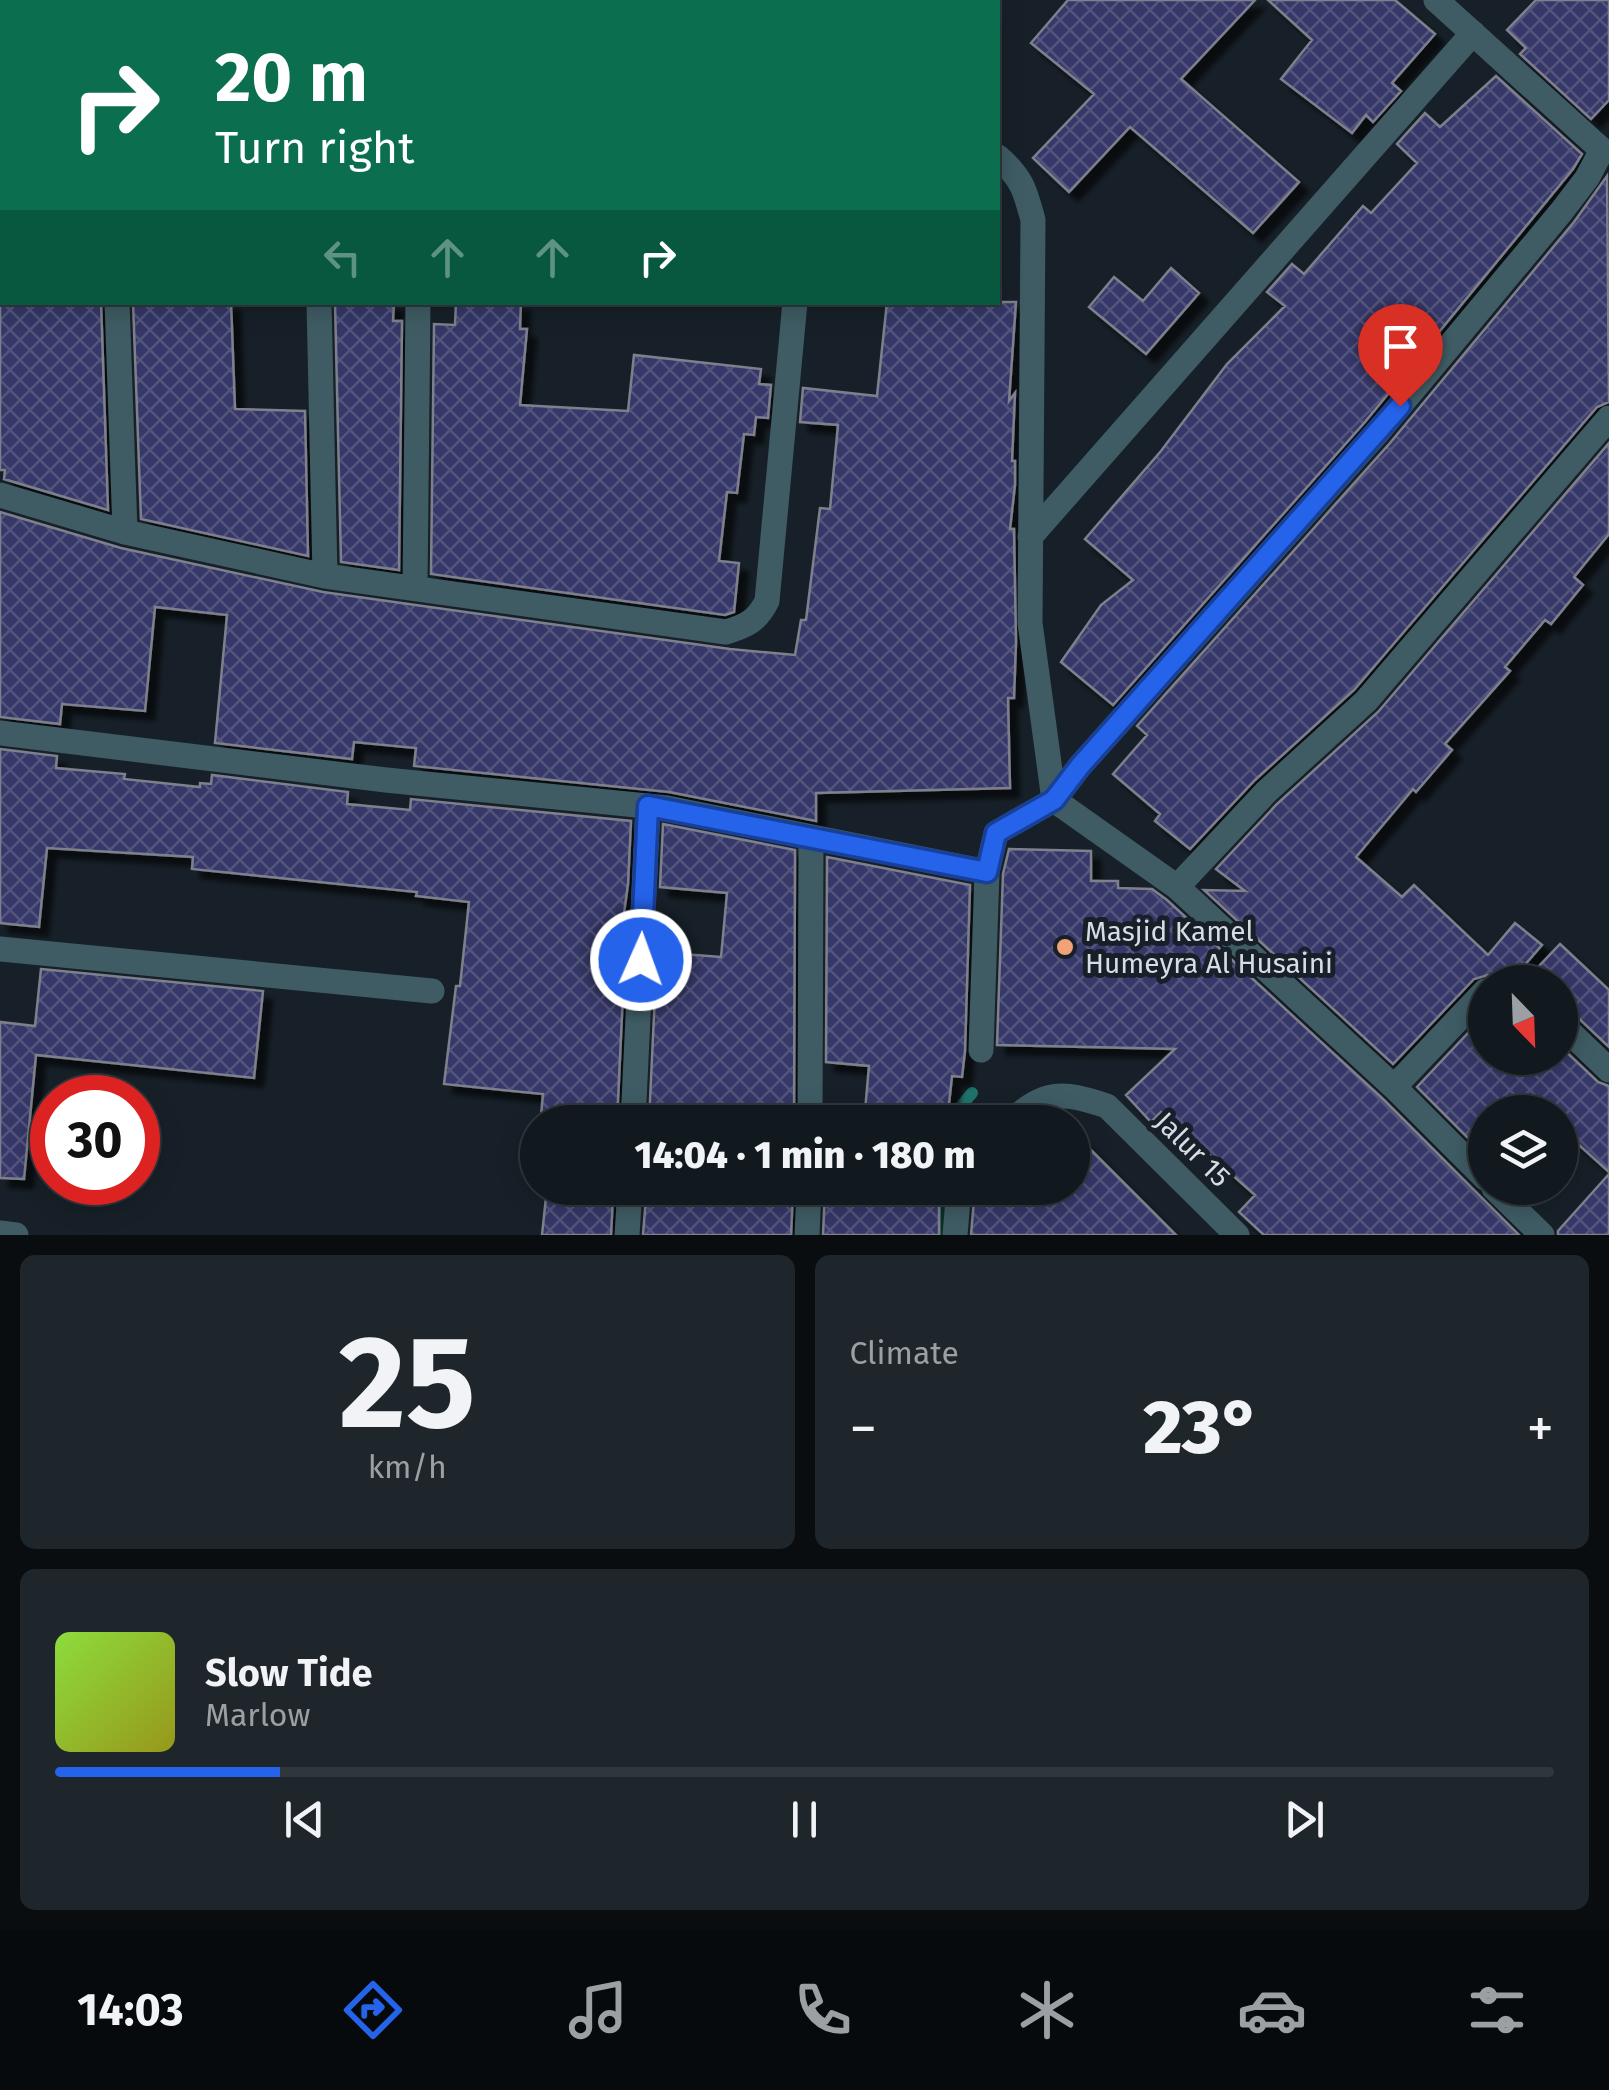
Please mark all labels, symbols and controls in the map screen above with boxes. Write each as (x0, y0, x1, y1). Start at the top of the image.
text: 20 m (215, 36, 368, 120)
icon: right (50, 40, 180, 170)
text: Turn right (215, 121, 414, 175)
icon: left (315, 230, 370, 285)
icon: ahead (420, 230, 475, 285)
icon: ahead (525, 230, 580, 285)
icon: right (630, 230, 685, 285)
pin (1358, 304, 1443, 407)
icon: arrive (1373, 319, 1428, 374)
position arrow (589, 908, 693, 1012)
place label: Masjid Kamel Humeyra Al Husaini (1085, 915, 1333, 980)
marker: Masjid Kamel Humeyra Al Husaini (1054, 936, 1076, 958)
north arrow (1468, 965, 1578, 1075)
map controls (1468, 965, 1578, 1205)
speed limit sign: 30 (30, 1075, 160, 1205)
button: layers (1468, 1095, 1578, 1205)
street label: Jalur 15 (1148, 1105, 1237, 1194)
text: 14:04 · 1 min · 180 m (634, 1132, 976, 1178)
text: 25 (339, 1305, 476, 1461)
text: Climate (850, 1334, 959, 1372)
text: 23° (1143, 1383, 1260, 1473)
text: − (850, 1396, 877, 1462)
text: + (1527, 1396, 1554, 1462)
text: km/h (368, 1448, 447, 1486)
text: Slow Tide (205, 1650, 373, 1696)
text: Marlow (205, 1696, 311, 1734)
icon: previous (277, 1792, 332, 1847)
icon: pause (777, 1792, 832, 1847)
icon: next (1277, 1792, 1332, 1847)
icon: directions (338, 1975, 408, 2045)
icon: music (563, 1975, 633, 2045)
icon: phone (788, 1975, 858, 2045)
icon: climate (1012, 1975, 1082, 2045)
icon: car (1237, 1975, 1307, 2045)
icon: filters (1462, 1975, 1532, 2045)
text: 14:03 (77, 1983, 184, 2037)

